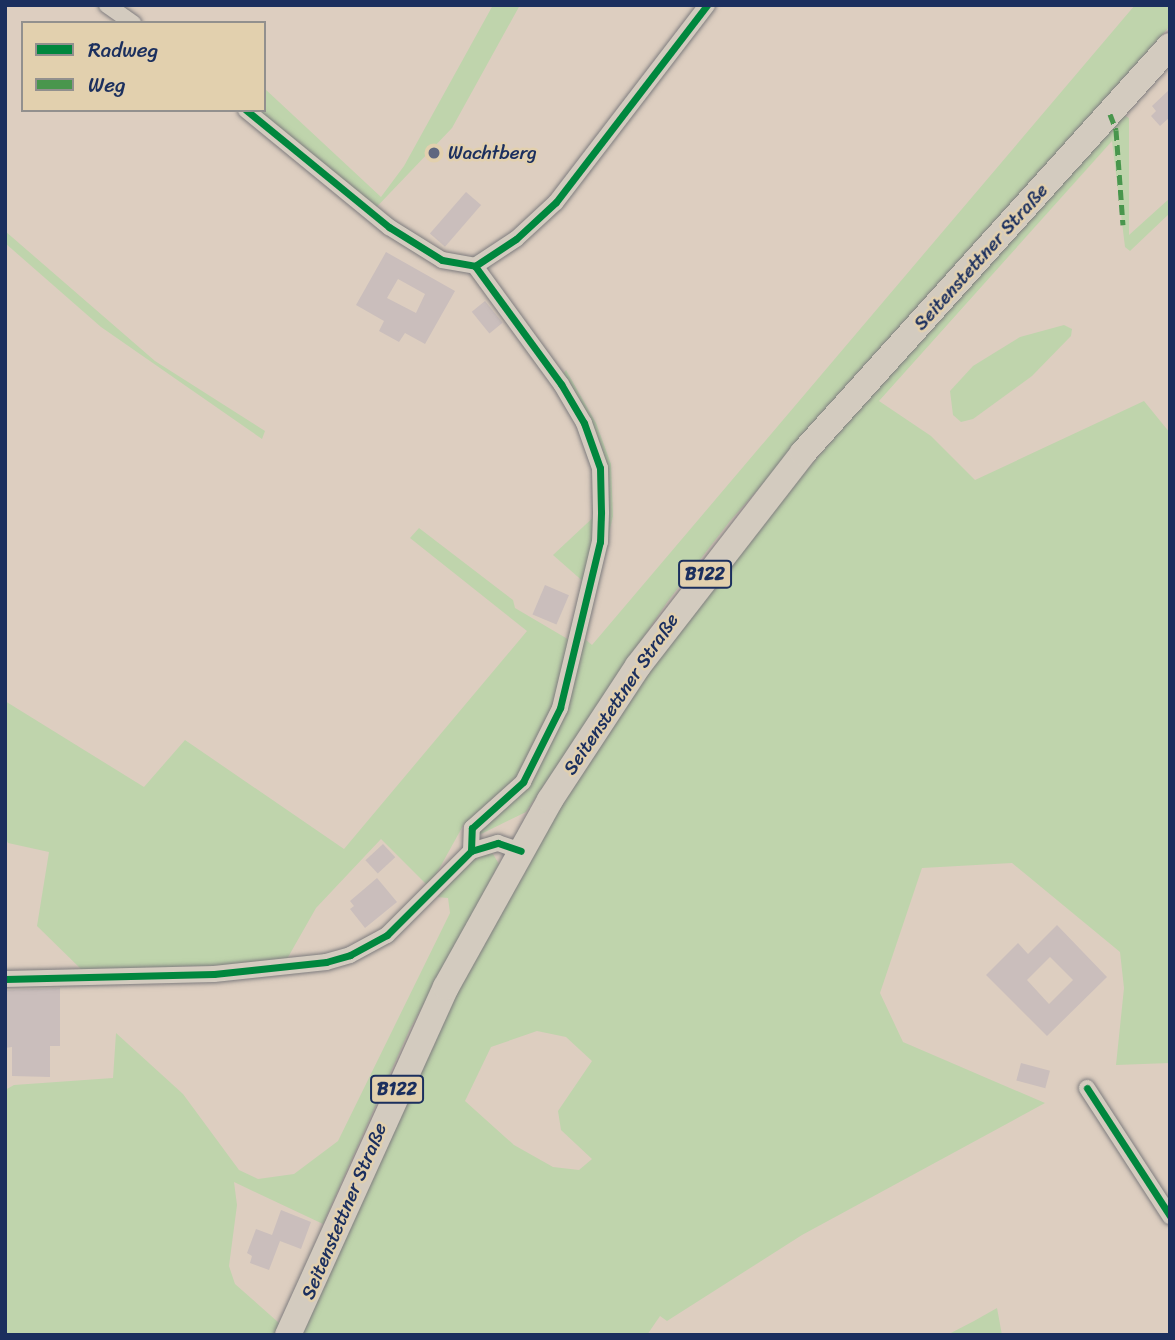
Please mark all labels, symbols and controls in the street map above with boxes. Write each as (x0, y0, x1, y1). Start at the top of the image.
legend (21, 21, 266, 112)
text: Radweg (88, 31, 158, 69)
text: Weg (88, 66, 126, 104)
place label: Wachtberg (448, 142, 537, 164)
marker: Wachtberg (426, 145, 442, 161)
street label: Seitenstettner Straße (909, 179, 1053, 335)
road number: B122 (677, 560, 733, 588)
street label: Seitenstettner Straße (559, 609, 683, 779)
road number: B122 (369, 1074, 425, 1104)
street label: Seitenstettner Straße (297, 1119, 391, 1303)

